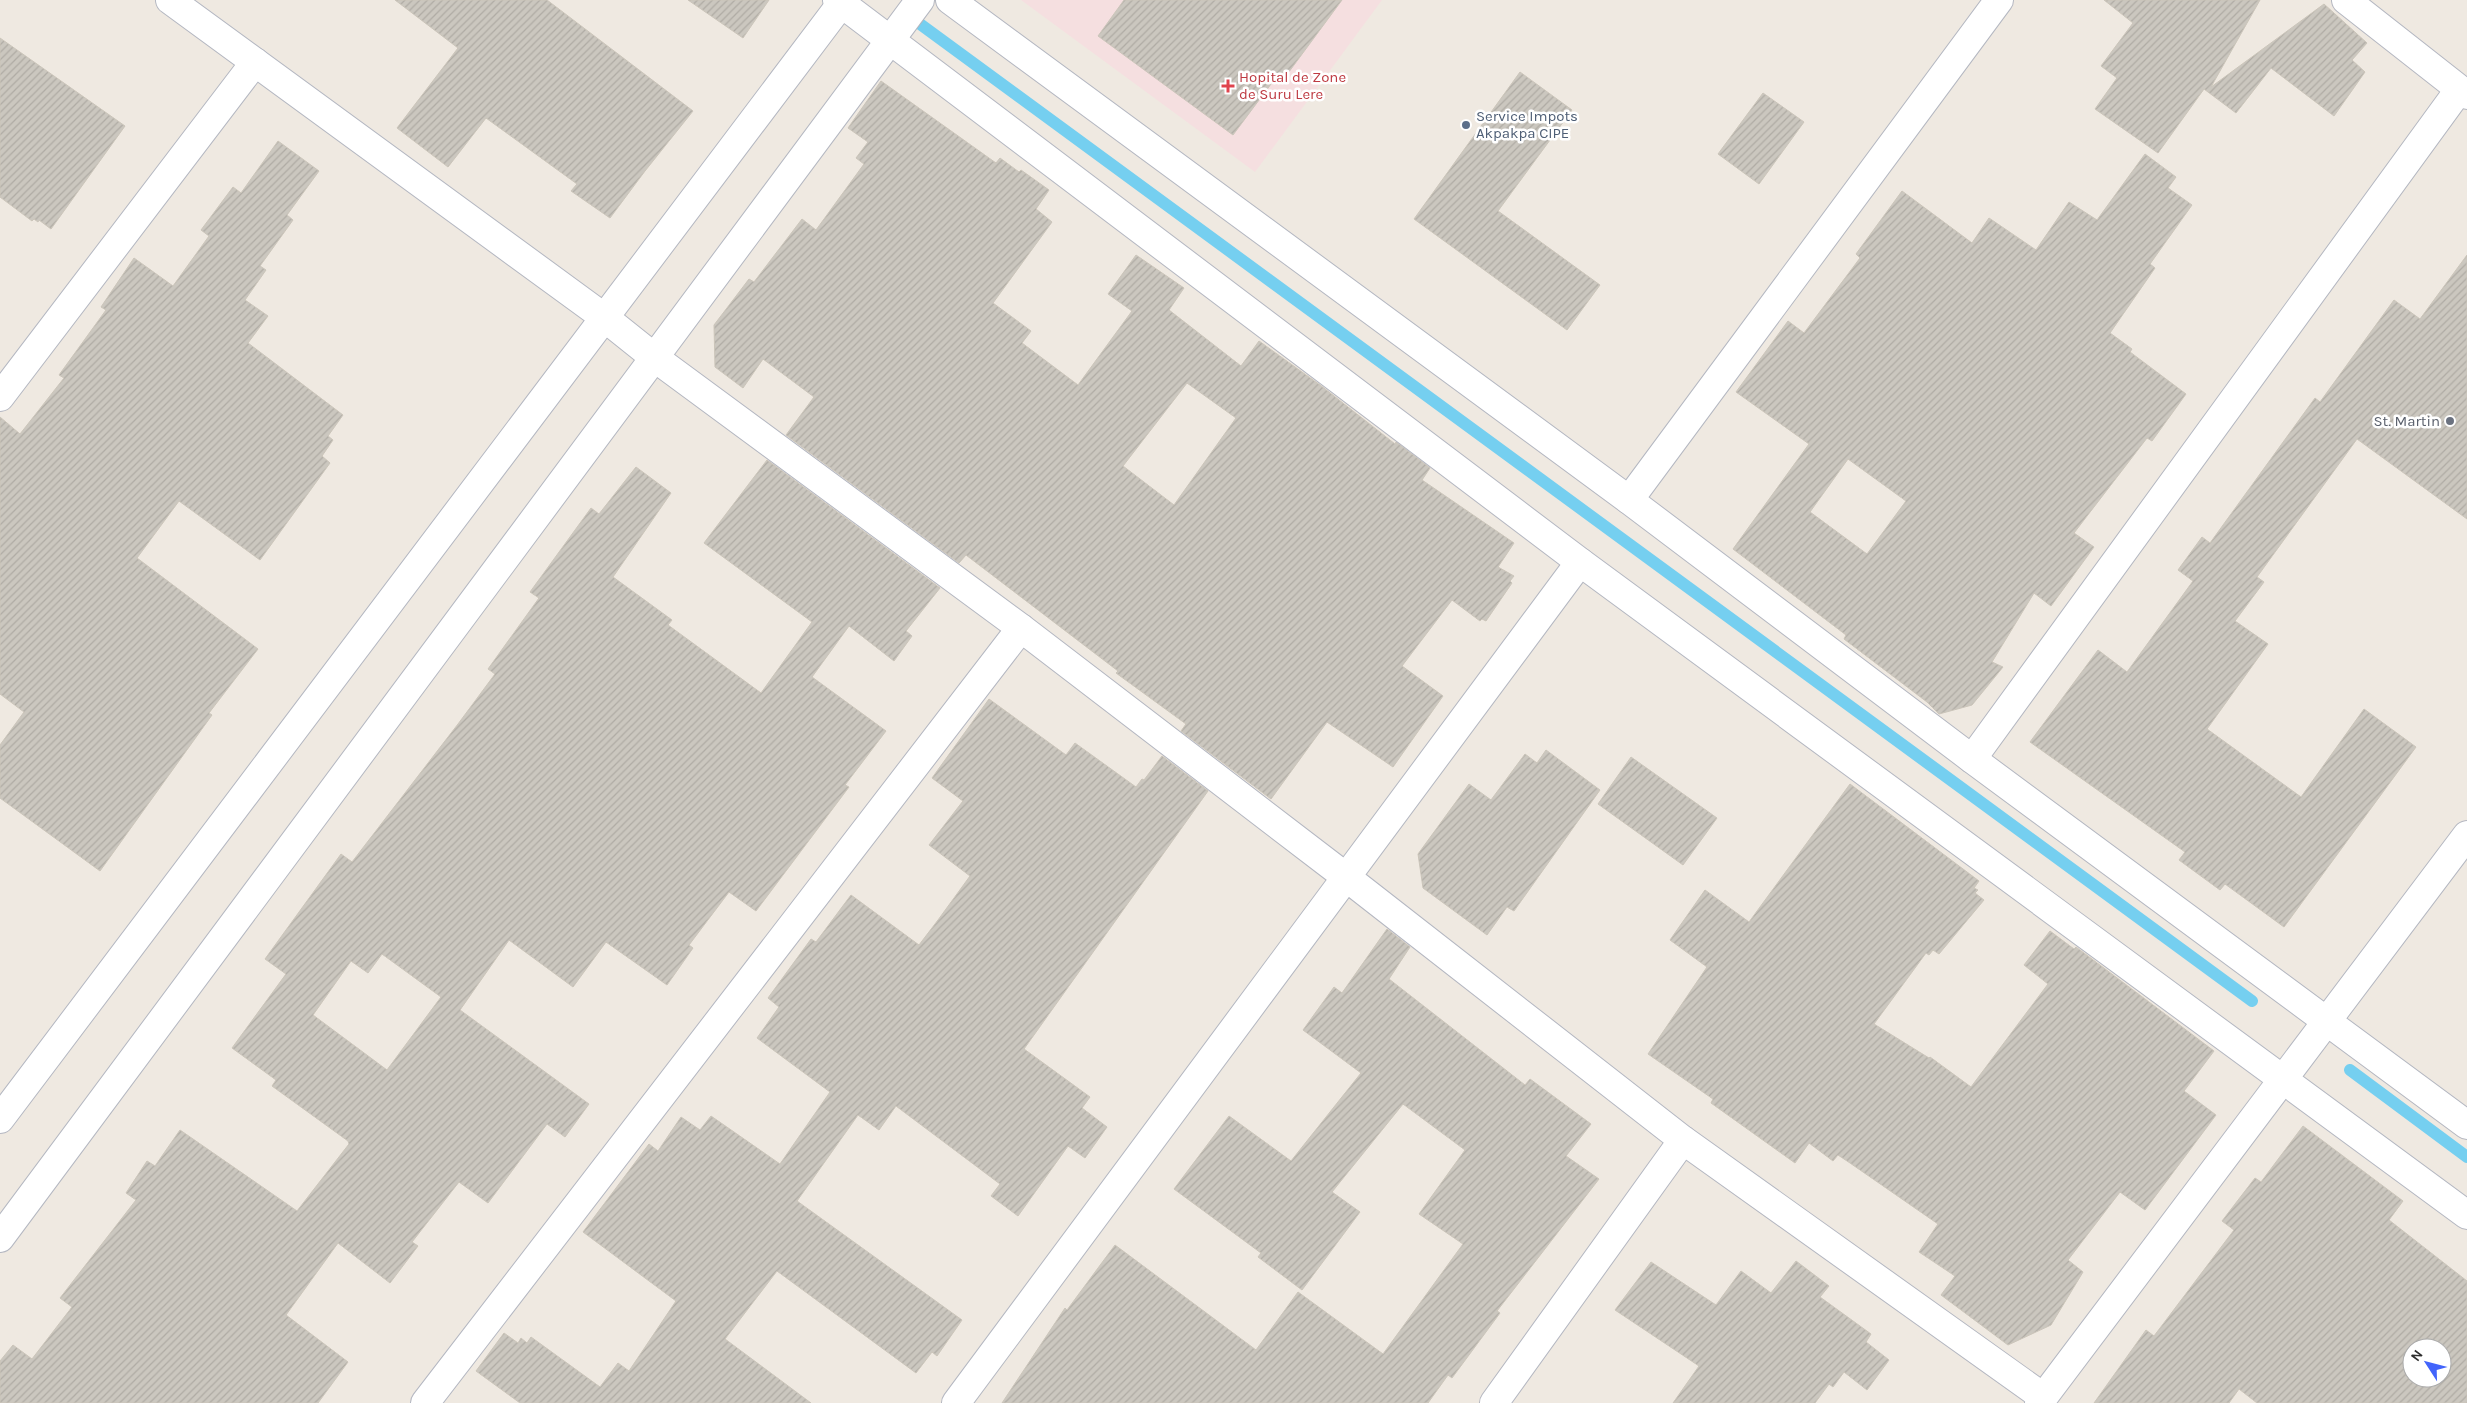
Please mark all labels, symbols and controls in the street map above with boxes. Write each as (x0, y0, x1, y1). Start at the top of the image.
place label: Hopital de Zone de Suru Lere (1239, 68, 1346, 103)
marker: Hopital de Zone de Suru Lere (1221, 79, 1235, 93)
place label: Service Impots Akpakpa CIPE (1476, 107, 1578, 142)
marker: Service Impots Akpakpa CIPE (1460, 119, 1472, 131)
place label: St. Martin (2374, 412, 2440, 430)
marker: St. Martin (2444, 415, 2456, 427)
north arrow (2402, 1338, 2452, 1388)
text: N (2407, 1347, 2427, 1365)

